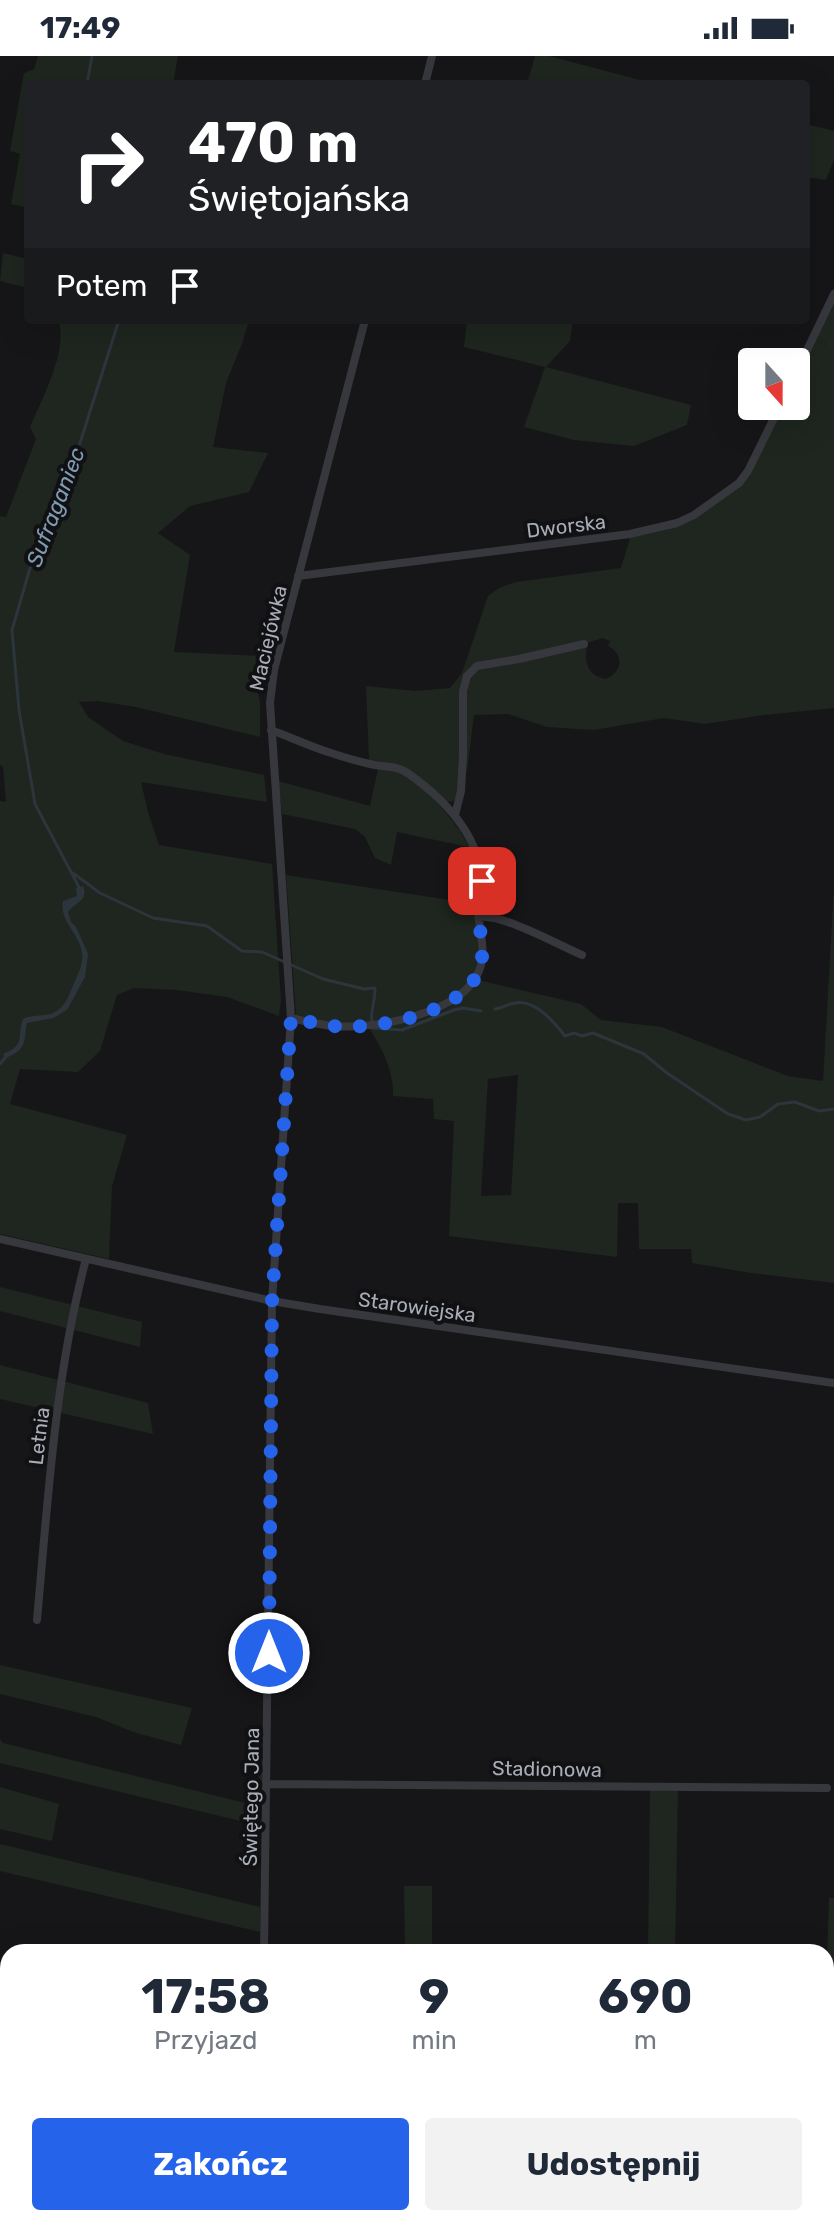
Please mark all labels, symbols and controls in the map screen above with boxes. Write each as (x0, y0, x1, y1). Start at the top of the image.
text: 17:49 (40, 10, 120, 46)
text: 470 m (188, 110, 358, 176)
icon: right (56, 112, 160, 216)
text: Świętojańska (188, 177, 410, 220)
icon: arrive (163, 264, 207, 308)
text: Potem (56, 268, 147, 304)
north arrow (738, 348, 810, 420)
map controls (738, 348, 810, 420)
water label: Sufraganiec (20, 444, 91, 571)
street label: Dworska (525, 509, 607, 543)
street label: Maciejówka (244, 583, 292, 693)
pin (448, 847, 516, 915)
icon: arrive (460, 859, 504, 903)
street label: Starowiejska (357, 1287, 477, 1327)
street label: Letnia (24, 1406, 54, 1466)
position arrow (227, 1611, 311, 1695)
street label: Świętego Jana (238, 1727, 264, 1867)
street label: Stadionowa (492, 1756, 602, 1782)
text: 17:58 (141, 1968, 270, 2025)
text: 9 (419, 1968, 449, 2025)
text: 690 (598, 1968, 693, 2025)
text: Przyjazd (154, 2025, 258, 2056)
text: min (412, 2025, 457, 2056)
text: m (634, 2025, 657, 2056)
button: Zakończ (32, 2118, 409, 2210)
button: Udostępnij (425, 2118, 802, 2210)

